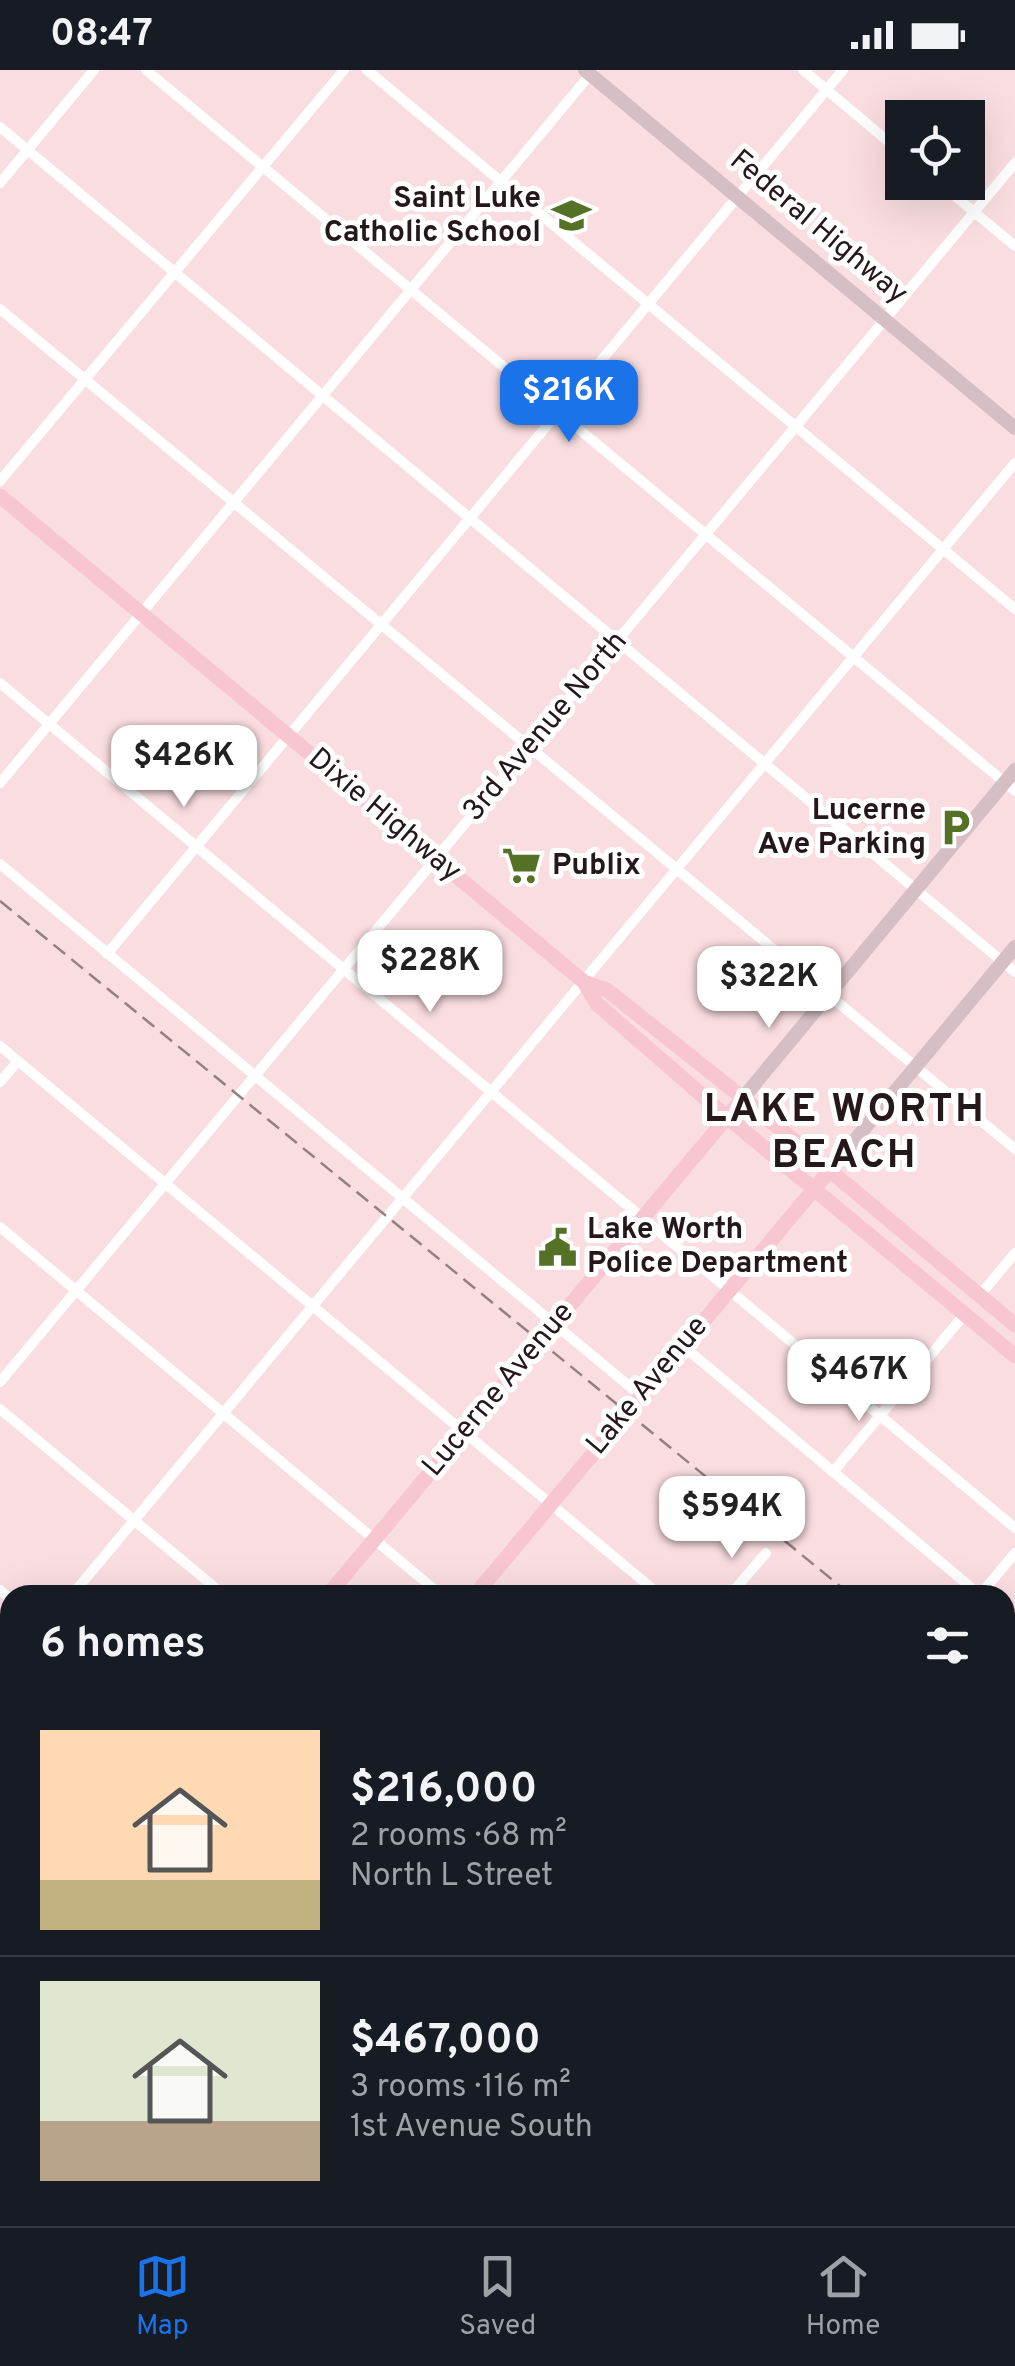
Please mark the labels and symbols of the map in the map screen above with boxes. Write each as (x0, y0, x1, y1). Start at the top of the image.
street label: Federal Highway (721, 143, 915, 313)
place label: Saint Luke Catholic School (324, 181, 541, 252)
school or university icon: Saint Luke Catholic School (550, 195, 592, 237)
pin: $216K (499, 360, 639, 445)
street label: 3rd Avenue North (456, 624, 636, 830)
pin: $426K (114, 725, 254, 810)
street label: Dixie Highway (300, 741, 468, 891)
place label: Lucerne Ave Parking (757, 793, 926, 864)
parking icon: Lucerne Ave Parking (935, 807, 977, 849)
supermarket icon: Publix (501, 845, 543, 887)
place label: Publix (552, 848, 641, 885)
pin: $228K (360, 930, 500, 1015)
pin: $322K (699, 946, 839, 1031)
district label: LAKE WORTH BEACH (704, 1086, 986, 1182)
place label: Lake Worth Police Department (587, 1212, 848, 1283)
public building icon: Lake Worth Police Department (536, 1226, 578, 1268)
street label: Lucerne Avenue (415, 1295, 583, 1485)
street label: Lake Avenue (579, 1309, 717, 1463)
pin: $467K (789, 1339, 929, 1424)
pin: $594K (662, 1476, 802, 1561)

